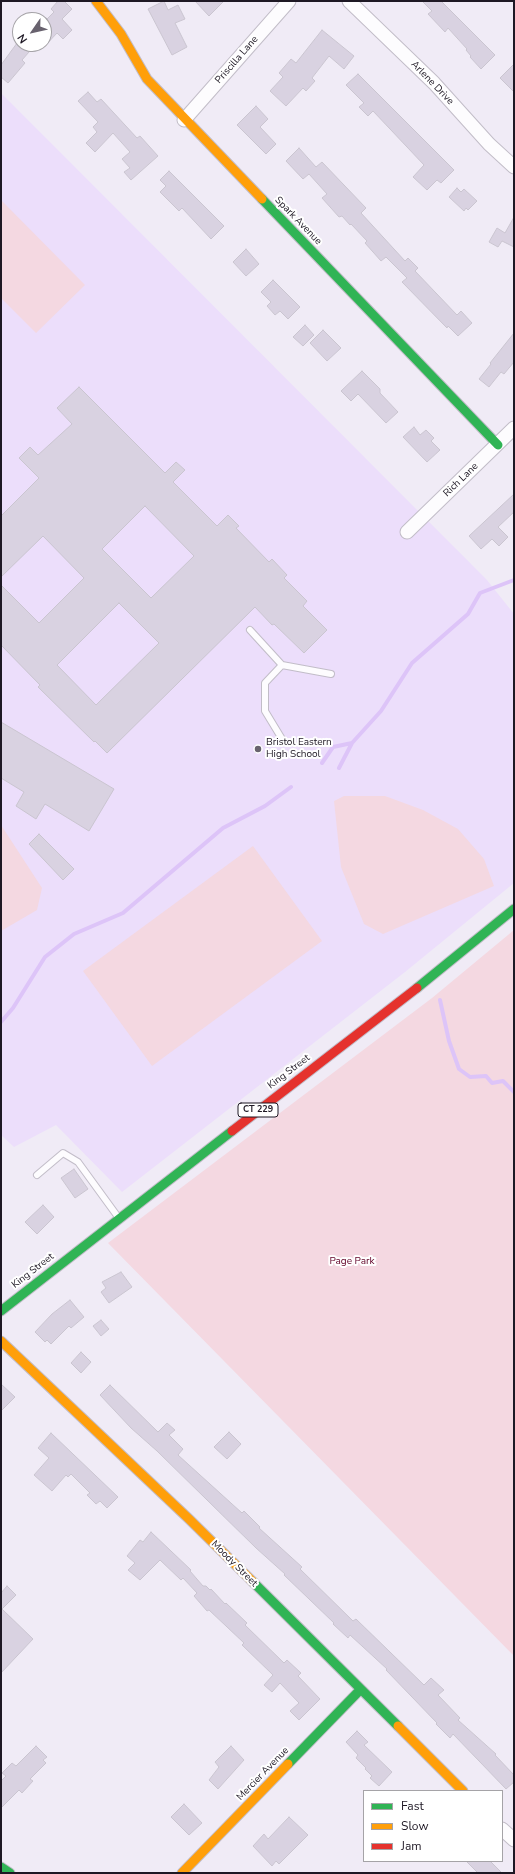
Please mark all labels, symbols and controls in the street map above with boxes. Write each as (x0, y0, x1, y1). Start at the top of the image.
north arrow (12, 12, 52, 52)
text: N (14, 31, 31, 46)
street label: Priscilla Lane (213, 34, 261, 86)
street label: Arlene Drive (408, 59, 456, 107)
street label: Spark Avenue (272, 194, 324, 248)
street label: Rich Lane (441, 461, 481, 499)
place label: Bristol Eastern High School (266, 737, 332, 760)
marker: Bristol Eastern High School (253, 744, 263, 754)
street label: King Street (265, 1052, 313, 1092)
road number: CT 229 (238, 1103, 278, 1117)
street label: King Street (10, 1251, 56, 1291)
park label: Page Park (329, 1256, 375, 1268)
street label: Moody Street (208, 1538, 260, 1590)
street label: Mercier Avenue (234, 1745, 292, 1803)
legend (363, 1790, 503, 1862)
text: Fast (401, 1798, 424, 1814)
text: Slow (401, 1818, 429, 1834)
text: Jam (401, 1838, 422, 1854)

